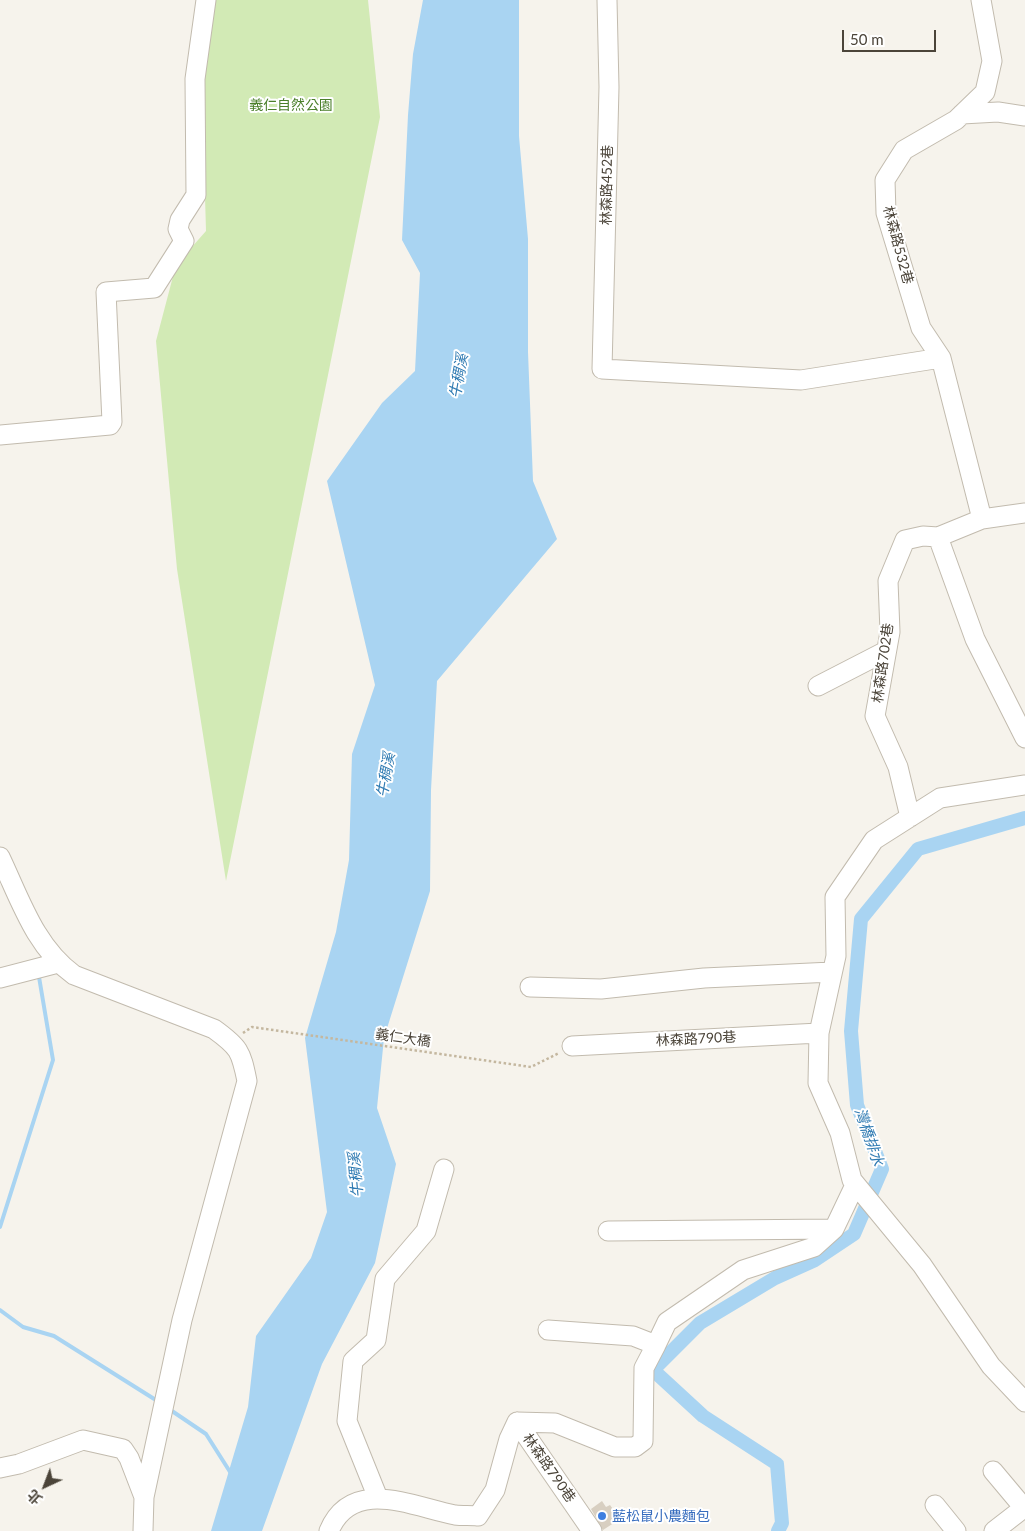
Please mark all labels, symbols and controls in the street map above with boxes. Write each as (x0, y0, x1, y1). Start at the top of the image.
scale bar (845, 20, 939, 52)
text: 50 m (850, 30, 884, 48)
park label: 義仁自然公園 (249, 97, 333, 113)
street label: 林森路452巷 (598, 145, 616, 225)
street label: 林森路532巷 (879, 204, 917, 286)
water label: 牛稠溪 (446, 352, 472, 400)
street label: 林森路702巷 (869, 622, 897, 704)
water label: 牛稠溪 (373, 751, 399, 799)
street label: 義仁大橋 (374, 1026, 432, 1050)
street label: 林森路790巷 (655, 1029, 737, 1049)
water label: 灣橋排水 (851, 1106, 887, 1168)
water label: 牛稠溪 (345, 1152, 367, 1198)
street label: 林森路790巷 (519, 1430, 579, 1506)
north arrow (20, 1461, 70, 1511)
text: 北 (24, 1486, 45, 1508)
place label: 藍松鼠小農麵包 (612, 1508, 710, 1524)
marker: 藍松鼠小農麵包 (596, 1510, 608, 1522)

